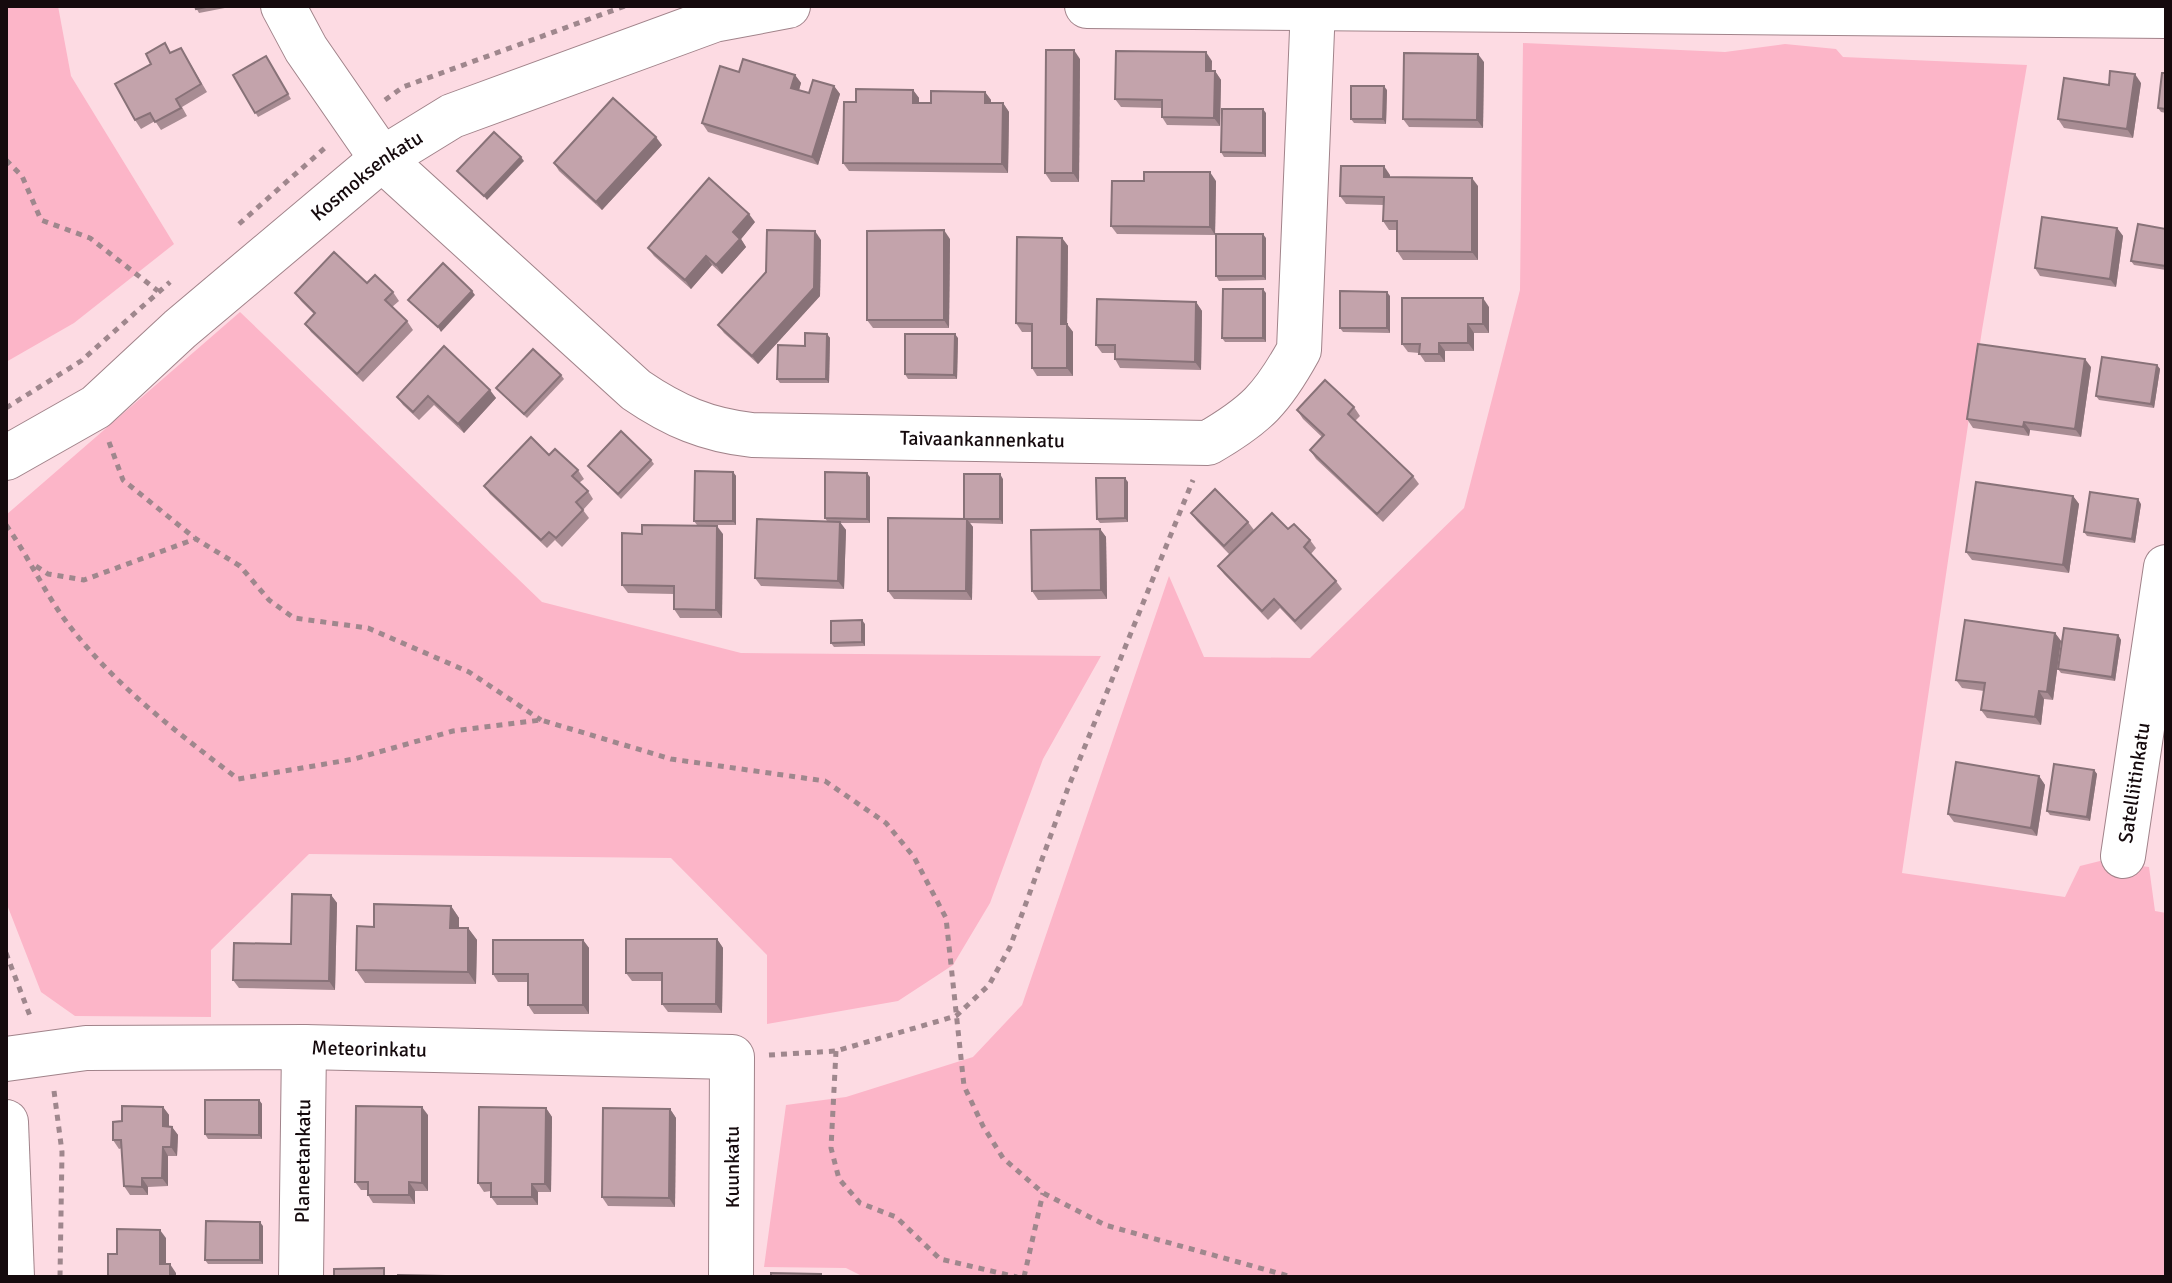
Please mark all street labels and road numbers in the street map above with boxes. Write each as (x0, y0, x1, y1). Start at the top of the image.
street label: Kosmoksenkatu (306, 125, 427, 227)
street label: Taivaankannenkatu (900, 426, 1065, 453)
street label: Satelliitinkatu (2113, 721, 2156, 845)
street label: Meteorinkatu (311, 1035, 427, 1063)
street label: Planeetankatu (290, 1099, 316, 1223)
street label: Kuunkatu (720, 1126, 745, 1208)

